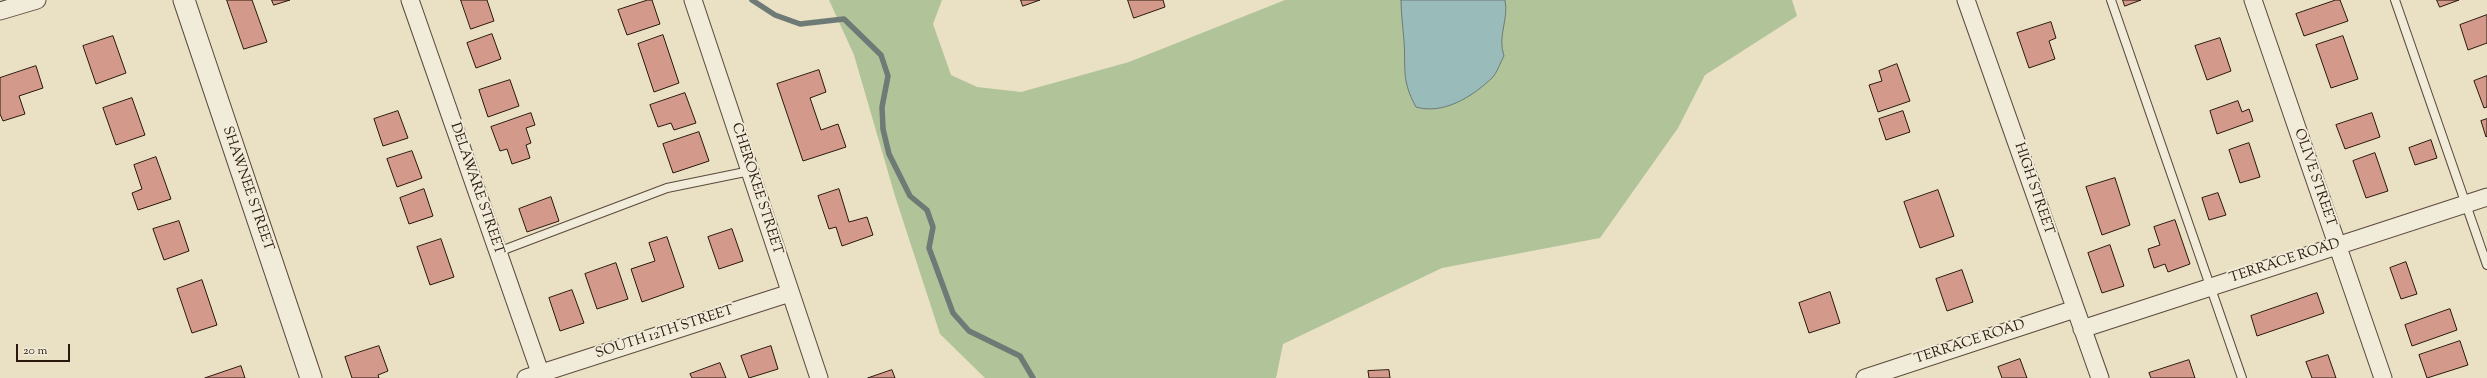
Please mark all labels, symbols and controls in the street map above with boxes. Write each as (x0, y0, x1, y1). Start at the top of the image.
street label: DELAWARE STREET (445, 121, 507, 257)
street label: CHEROKEE STREET (727, 121, 785, 257)
street label: SHAWNEE STREET (218, 125, 276, 253)
street label: OLIVE STREET (2289, 127, 2339, 229)
street label: HIGH STREET (2009, 141, 2057, 237)
street label: TERRACE ROAD (2228, 236, 2342, 288)
street label: SOUTH 12TH STREET (594, 303, 736, 363)
street label: TERRACE ROAD (1913, 317, 2027, 369)
scale bar (18, 336, 72, 362)
text: 20 m (23, 342, 47, 360)

